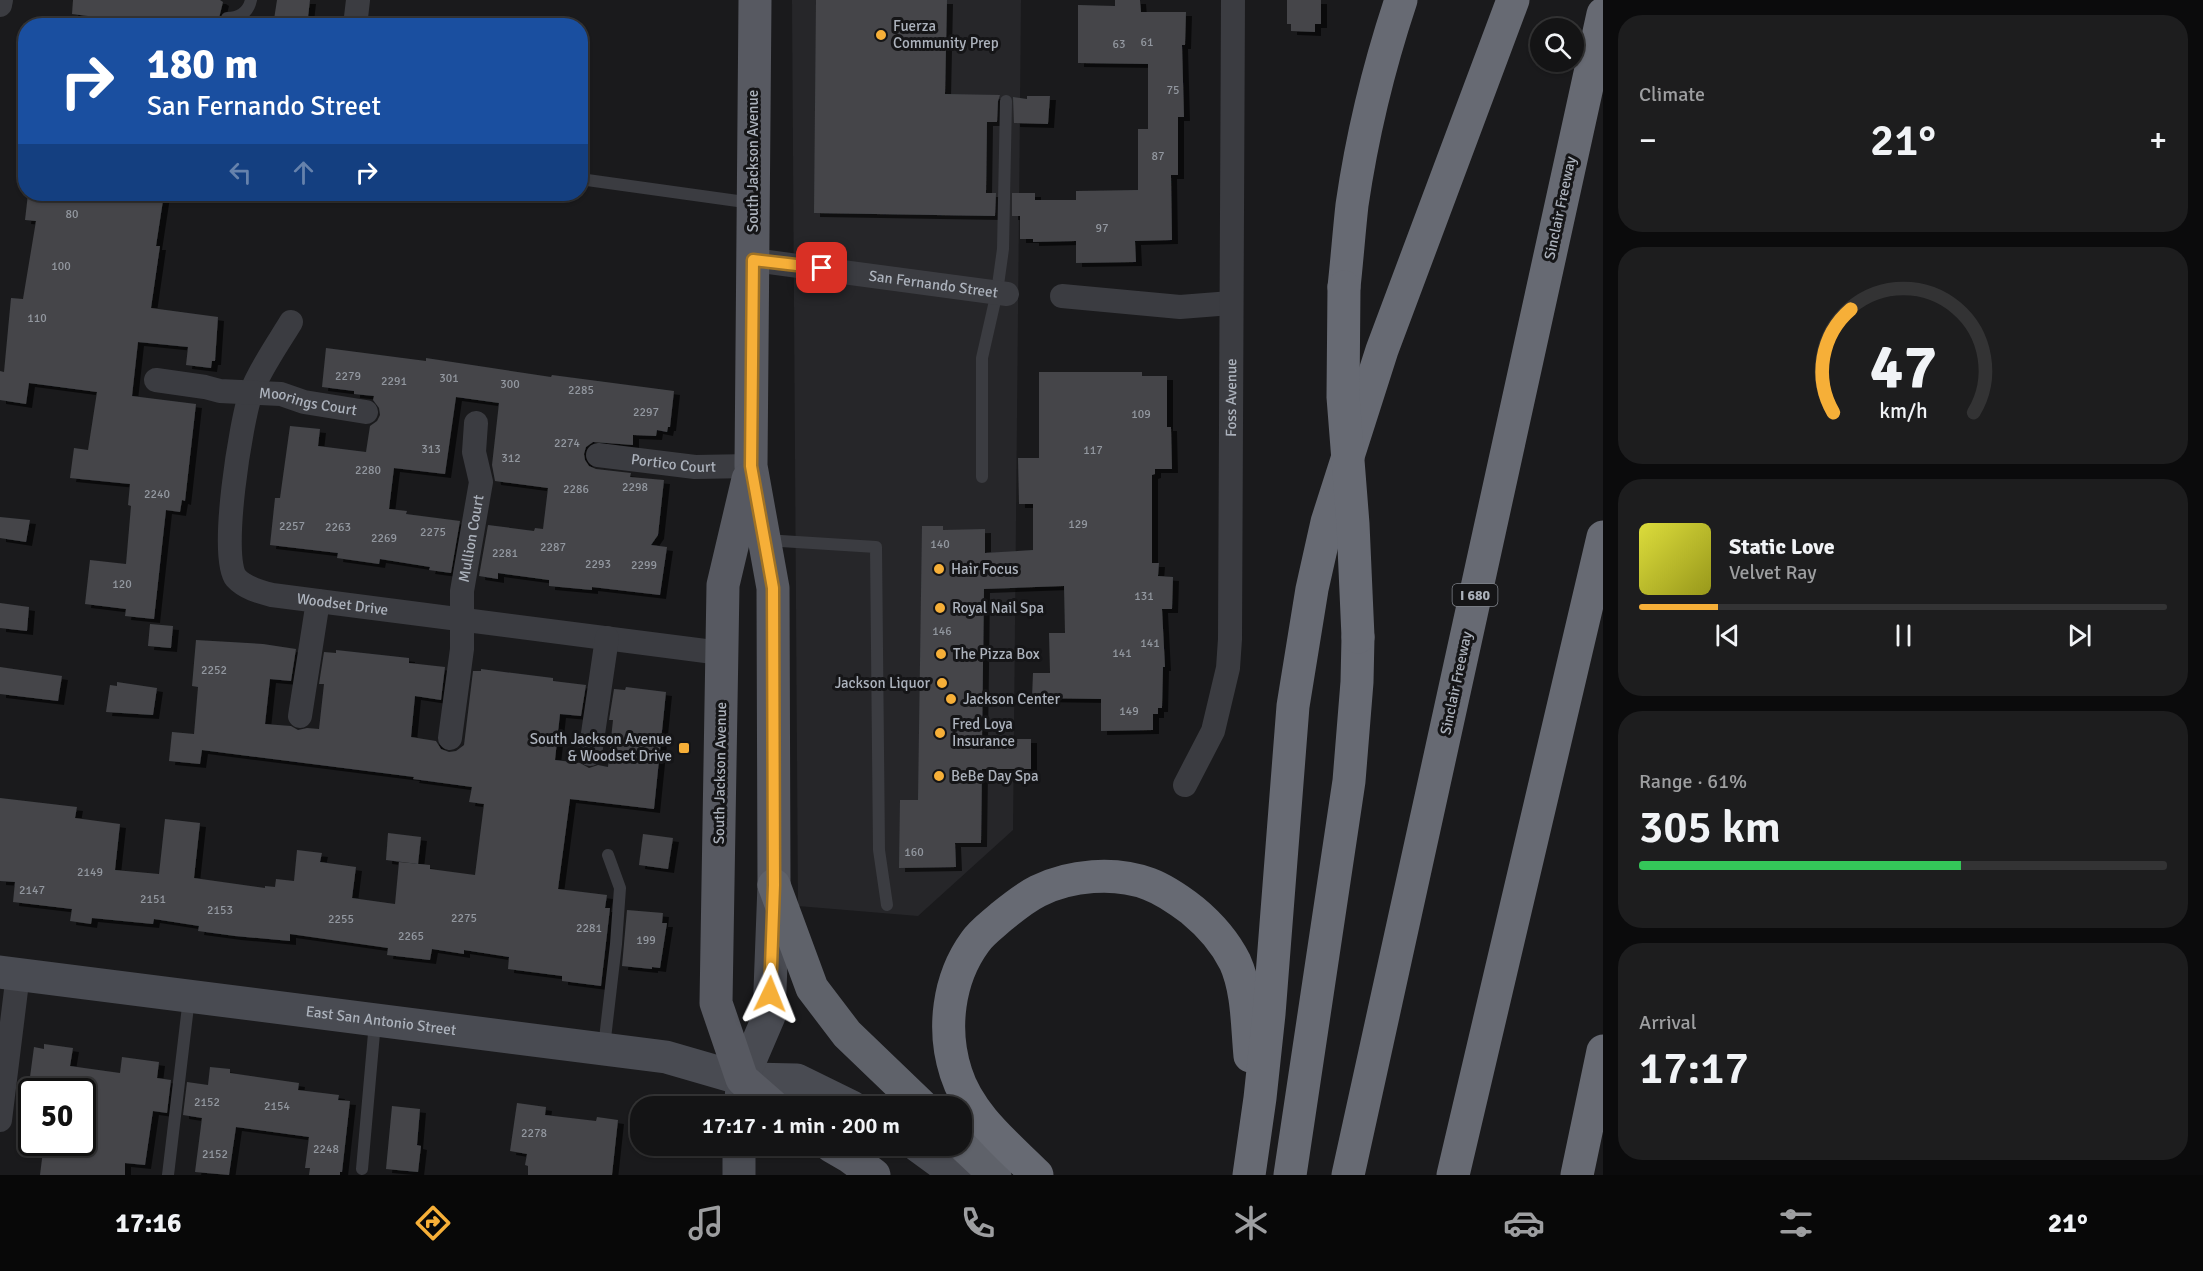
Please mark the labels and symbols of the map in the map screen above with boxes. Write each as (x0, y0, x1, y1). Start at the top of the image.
place label: Fuerza Community Prep (893, 17, 999, 52)
marker: Fuerza Community Prep (874, 28, 888, 42)
house number: 61 (1141, 35, 1153, 50)
house number: 63 (1113, 37, 1125, 52)
house number: 75 (1167, 83, 1179, 98)
street label: South Jackson Avenue (744, 90, 762, 232)
house number: 87 (1152, 149, 1164, 164)
street label: Sinclair Freeway (1540, 155, 1580, 261)
house number: 80 (66, 207, 78, 222)
house number: 97 (1096, 221, 1108, 236)
pin (796, 242, 847, 293)
house number: 100 (51, 259, 71, 274)
street label: San Fernando Street (868, 267, 999, 302)
house number: 110 (27, 311, 47, 326)
street label: Foss Avenue (1222, 358, 1240, 437)
house number: 2279 (335, 369, 361, 384)
house number: 301 (439, 371, 459, 386)
house number: 2291 (381, 374, 407, 389)
house number: 300 (500, 377, 520, 392)
house number: 2285 (568, 383, 594, 398)
street label: Moorings Court (259, 384, 358, 419)
house number: 2297 (633, 405, 659, 420)
house number: 109 (1131, 407, 1151, 422)
house number: 2274 (554, 436, 580, 451)
house number: 313 (421, 442, 441, 457)
house number: 117 (1083, 443, 1103, 458)
street label: Portico Court (630, 450, 716, 476)
house number: 312 (501, 451, 521, 466)
house number: 2280 (355, 463, 381, 478)
house number: 2298 (622, 480, 648, 495)
house number: 2286 (563, 482, 589, 497)
house number: 2240 (144, 487, 170, 502)
street label: Mullion Court (455, 494, 488, 584)
house number: 129 (1068, 517, 1088, 532)
house number: 2257 (279, 519, 305, 534)
house number: 2263 (325, 520, 351, 535)
house number: 2275 (420, 525, 446, 540)
house number: 2269 (371, 531, 397, 546)
house number: 140 (930, 537, 950, 552)
house number: 2287 (540, 540, 566, 555)
house number: 2281 (492, 546, 518, 561)
house number: 2293 (585, 557, 611, 572)
house number: 2299 (631, 558, 657, 573)
place label: Hair Focus (951, 560, 1019, 578)
marker: Hair Focus (932, 562, 946, 576)
house number: 120 (112, 577, 132, 592)
road number: I 680 (1452, 584, 1498, 606)
street label: Woodset Drive (296, 589, 389, 619)
house number: 131 (1134, 589, 1154, 604)
place label: Royal Nail Spa (952, 599, 1044, 617)
marker: Royal Nail Spa (933, 601, 947, 615)
house number: 146 (932, 624, 952, 639)
street label: Sinclair Freeway (1436, 630, 1476, 736)
house number: 141 (1140, 636, 1160, 651)
place label: The Pizza Box (953, 645, 1040, 663)
house number: 141 (1112, 646, 1132, 661)
marker: The Pizza Box (934, 647, 948, 661)
house number: 2252 (201, 663, 227, 678)
place label: Jackson Liquor (835, 674, 930, 692)
marker: Jackson Liquor (935, 676, 949, 690)
place label: Jackson Center (963, 690, 1061, 708)
marker: Jackson Center (944, 692, 958, 706)
street label: South Jackson Avenue (710, 702, 730, 844)
house number: 149 (1119, 704, 1139, 719)
place label: Fred Loya Insurance (952, 715, 1015, 750)
marker: Fred Loya Insurance (933, 726, 947, 740)
place label: South Jackson Avenue & Woodset Drive (530, 730, 672, 765)
marker: South Jackson Avenue & Woodset Drive (677, 741, 691, 755)
place label: BeBe Day Spa (951, 767, 1039, 785)
marker: BeBe Day Spa (932, 769, 946, 783)
house number: 160 (904, 845, 924, 860)
house number: 2149 (77, 865, 103, 880)
house number: 2147 (19, 883, 45, 898)
house number: 2151 (140, 892, 166, 907)
house number: 2153 (207, 903, 233, 918)
house number: 2275 (451, 911, 477, 926)
house number: 2255 (328, 912, 354, 927)
house number: 2281 (576, 921, 602, 936)
house number: 2265 (398, 929, 424, 944)
house number: 199 (636, 933, 656, 948)
position arrow (738, 962, 802, 1026)
street label: East San Antonio Street (305, 1002, 457, 1039)
speed limit sign: 50 (18, 1078, 96, 1156)
house number: 2152 (194, 1095, 220, 1110)
house number: 2154 (264, 1099, 290, 1114)
house number: 2278 (521, 1126, 547, 1141)
house number: 2248 (313, 1142, 339, 1157)
house number: 2152 (202, 1147, 228, 1162)

